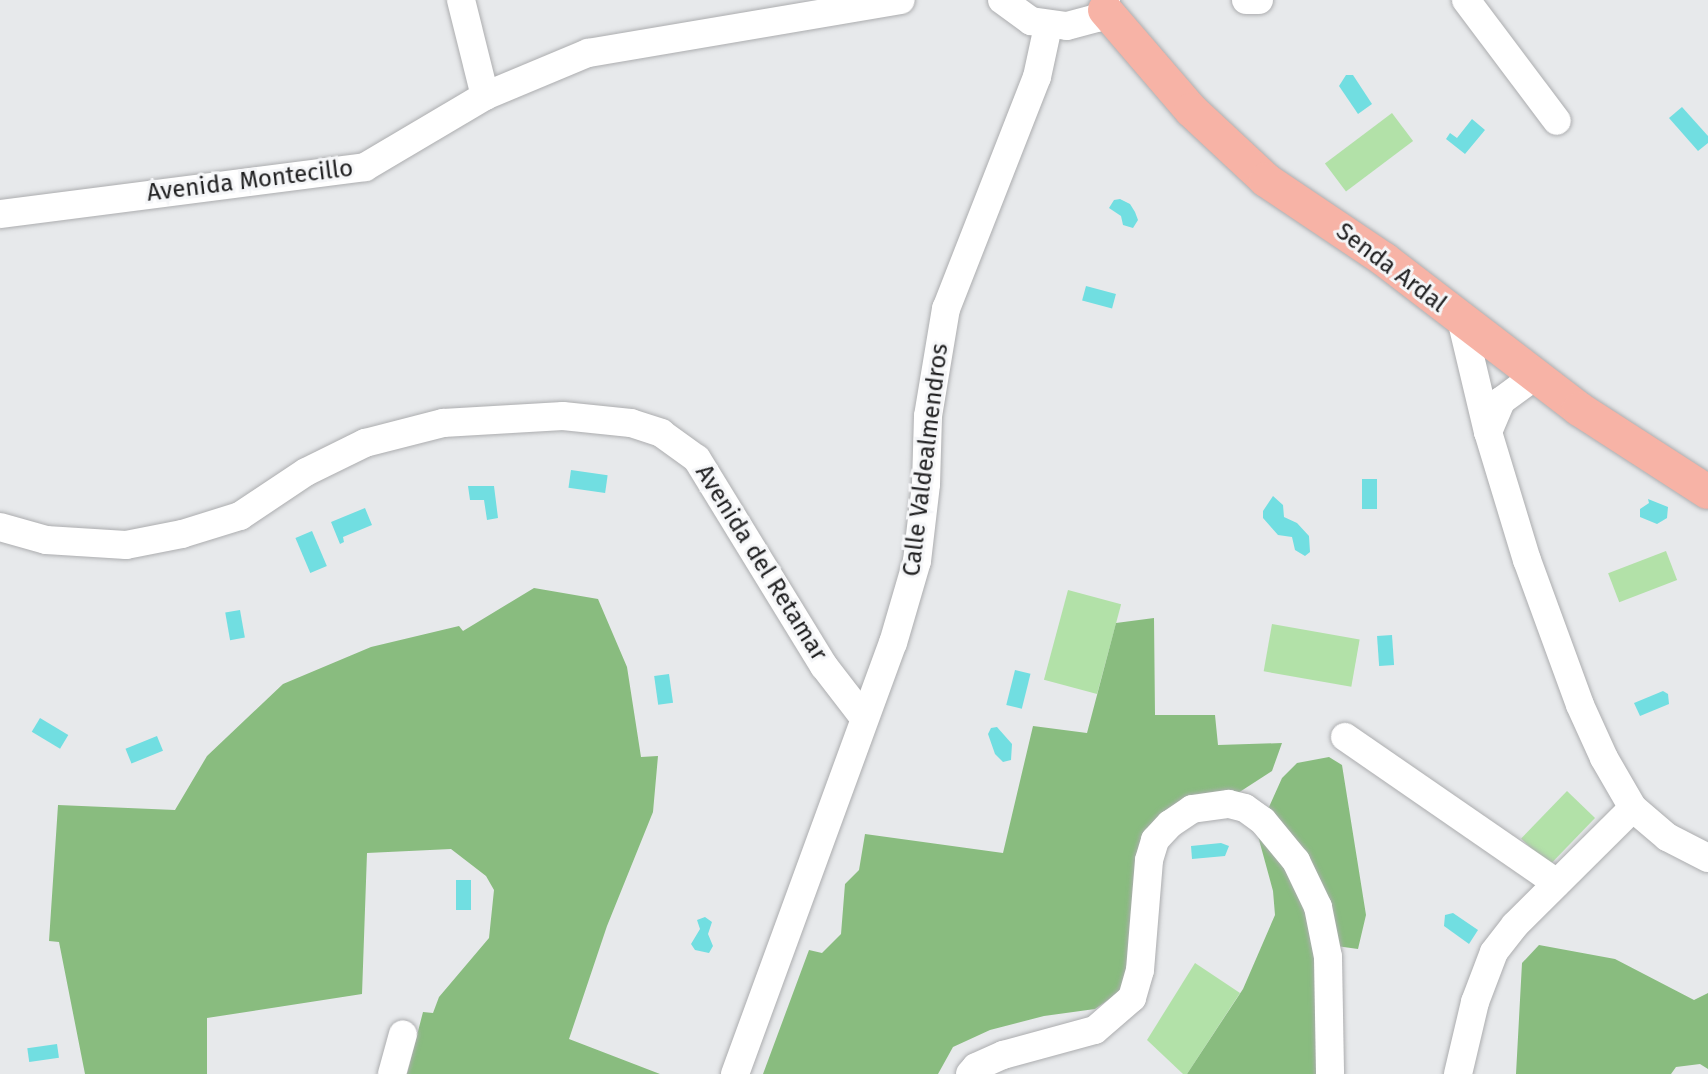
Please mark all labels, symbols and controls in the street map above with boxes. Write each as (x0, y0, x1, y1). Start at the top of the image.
street label: Avenida Montecillo (145, 154, 355, 208)
street label: Senda Ardal (1330, 217, 1452, 319)
street label: Calle Valdealmendros (897, 342, 955, 578)
street label: Avenida del Retamar (689, 460, 833, 666)

